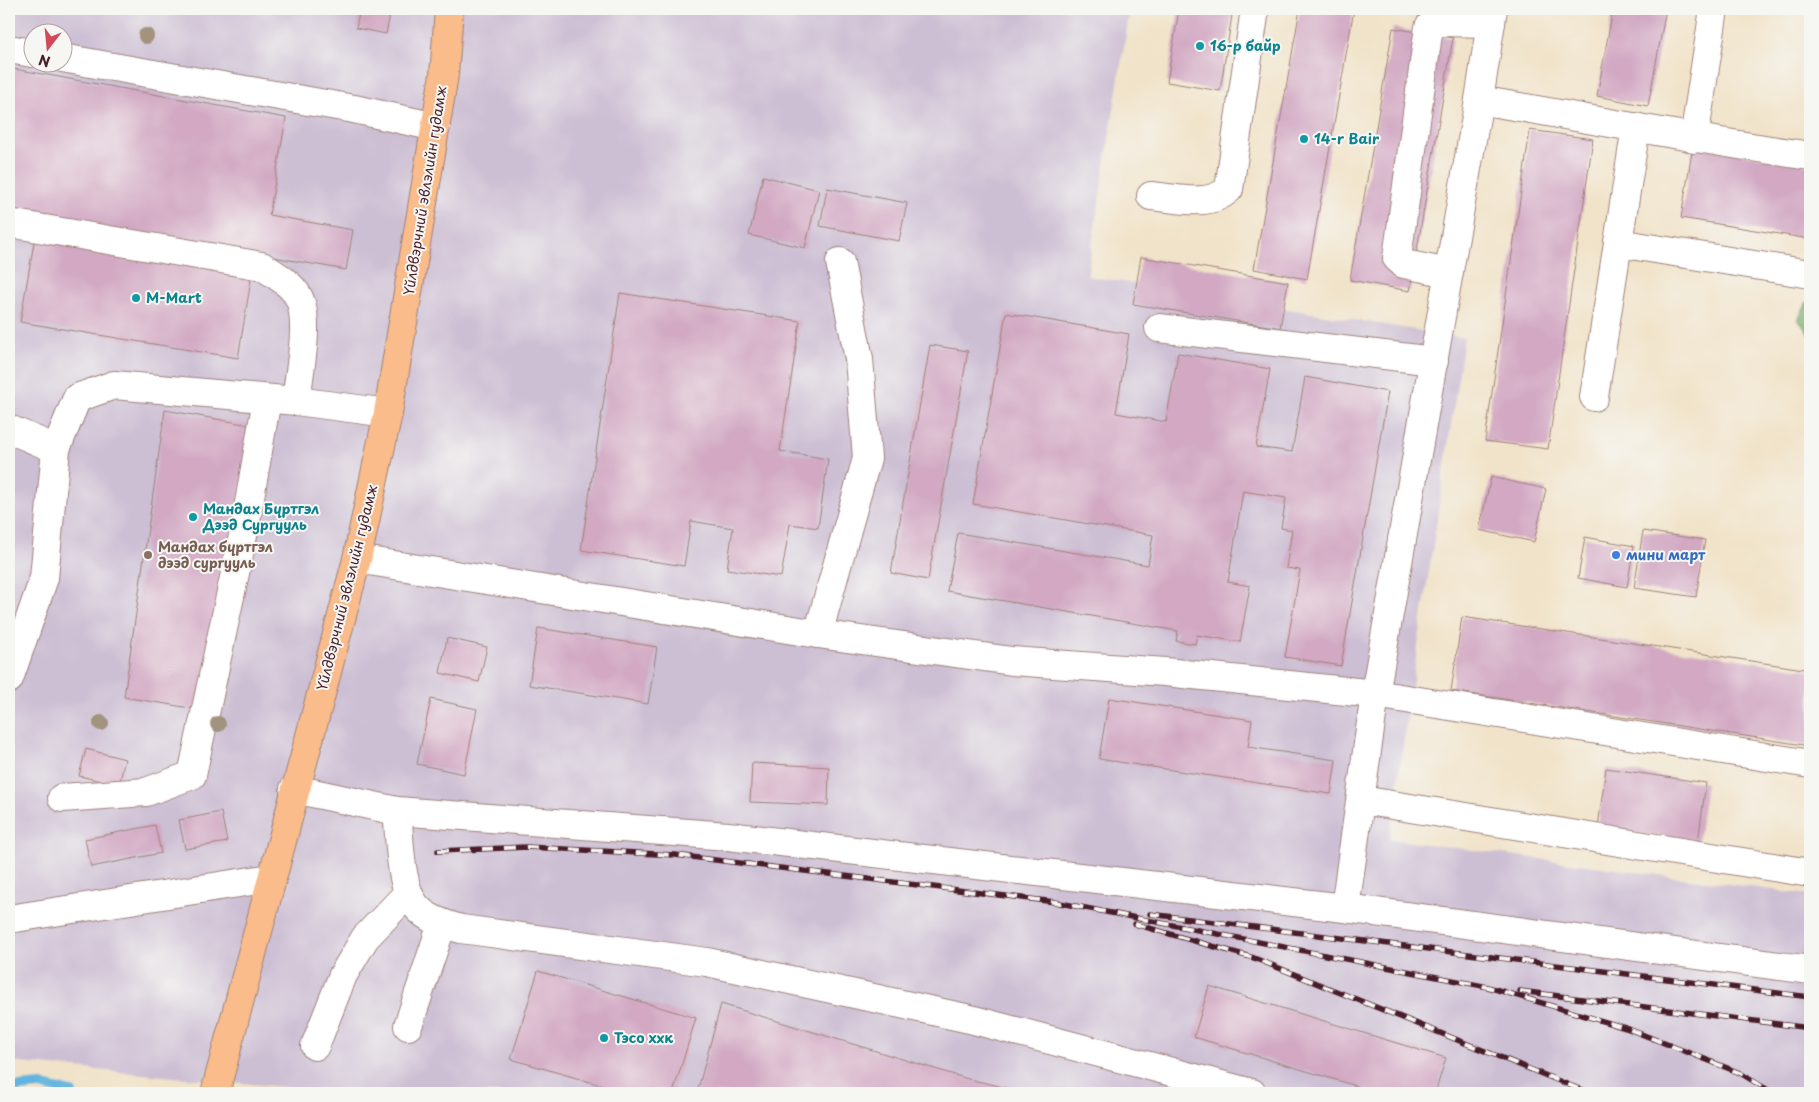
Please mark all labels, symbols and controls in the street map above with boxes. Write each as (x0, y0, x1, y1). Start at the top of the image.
north arrow (22, 22, 72, 72)
place label: 16-р байр (1210, 35, 1281, 56)
marker: 16-р байр (1194, 40, 1206, 52)
text: N (36, 49, 53, 73)
street label: Үйлдвэрчний эвлэлийн гудамж (398, 84, 452, 297)
place label: 14-r Bair (1314, 128, 1380, 149)
marker: 14-r Bair (1298, 133, 1310, 145)
place label: M-Mart (146, 287, 202, 308)
marker: M-Mart (130, 292, 142, 304)
street label: Үйлдвэрчний эвлэлийн гудамж (311, 482, 382, 693)
place label: Мандах Бүртгэл Дээд Сургууль (202, 498, 319, 535)
marker: Мандах Бүртгэл Дээд Сургууль (187, 511, 199, 523)
place label: Мандах бүртгэл дээд сургууль (158, 536, 273, 573)
place label: мини март (1626, 544, 1706, 565)
marker: Мандах бүртгэл дээд сургууль (142, 549, 154, 561)
marker: мини март (1610, 549, 1622, 561)
place label: Тэсо ххк (614, 1027, 673, 1048)
marker: Тэсо ххк (598, 1032, 610, 1044)

